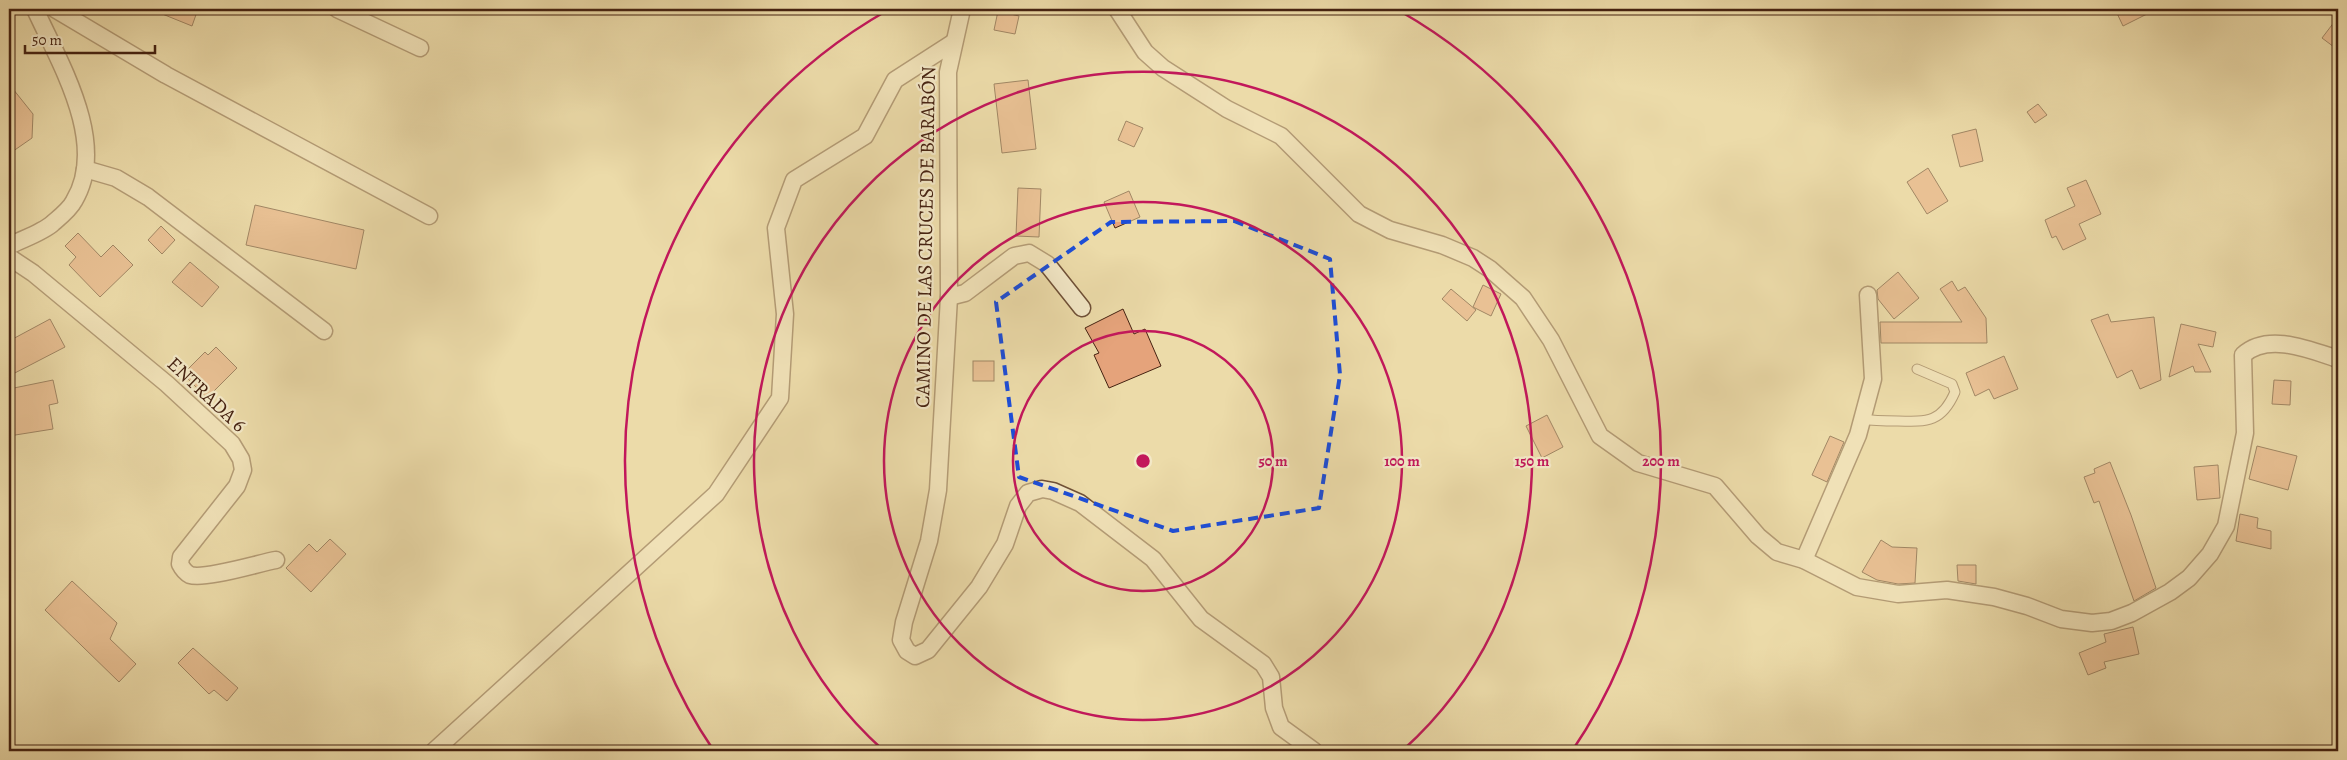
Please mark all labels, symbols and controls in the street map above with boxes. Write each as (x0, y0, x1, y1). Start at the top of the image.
scale bar (25, 22, 155, 54)
text: 50 m (32, 30, 62, 50)
street label: CAMINO DE LAS CRUCES DE BARABÓN (909, 66, 942, 408)
street label: ENTRADA 6 (161, 351, 252, 438)
text: 50 m (1258, 451, 1288, 471)
text: 100 m (1384, 451, 1420, 471)
text: 150 m (1515, 451, 1550, 471)
text: 200 m (1642, 451, 1680, 471)
centre of rings (1134, 452, 1152, 470)

